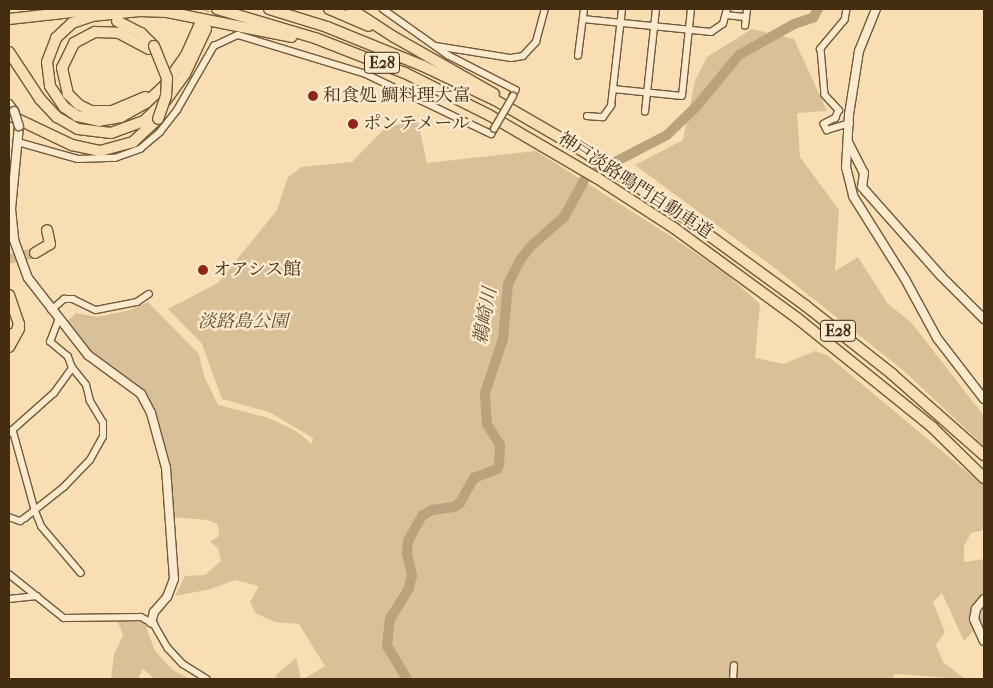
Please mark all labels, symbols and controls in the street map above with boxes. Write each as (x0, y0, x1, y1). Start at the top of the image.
road number: E28 (363, 49, 401, 76)
place label: 和食処 鯛料理大富 (323, 85, 471, 107)
marker: 和食処 鯛料理大富 (307, 90, 319, 102)
place label: ポンテメール (363, 113, 471, 135)
marker: ポンテメール (347, 118, 359, 130)
street label: 神戸淡路鳴門自動車道 (554, 128, 716, 244)
place label: オアシス館 (213, 259, 303, 281)
marker: オアシス館 (197, 264, 209, 276)
water label: 鵜崎川 (470, 286, 502, 346)
park label: 淡路島公園 (198, 311, 288, 333)
road number: E28 (819, 318, 857, 344)

